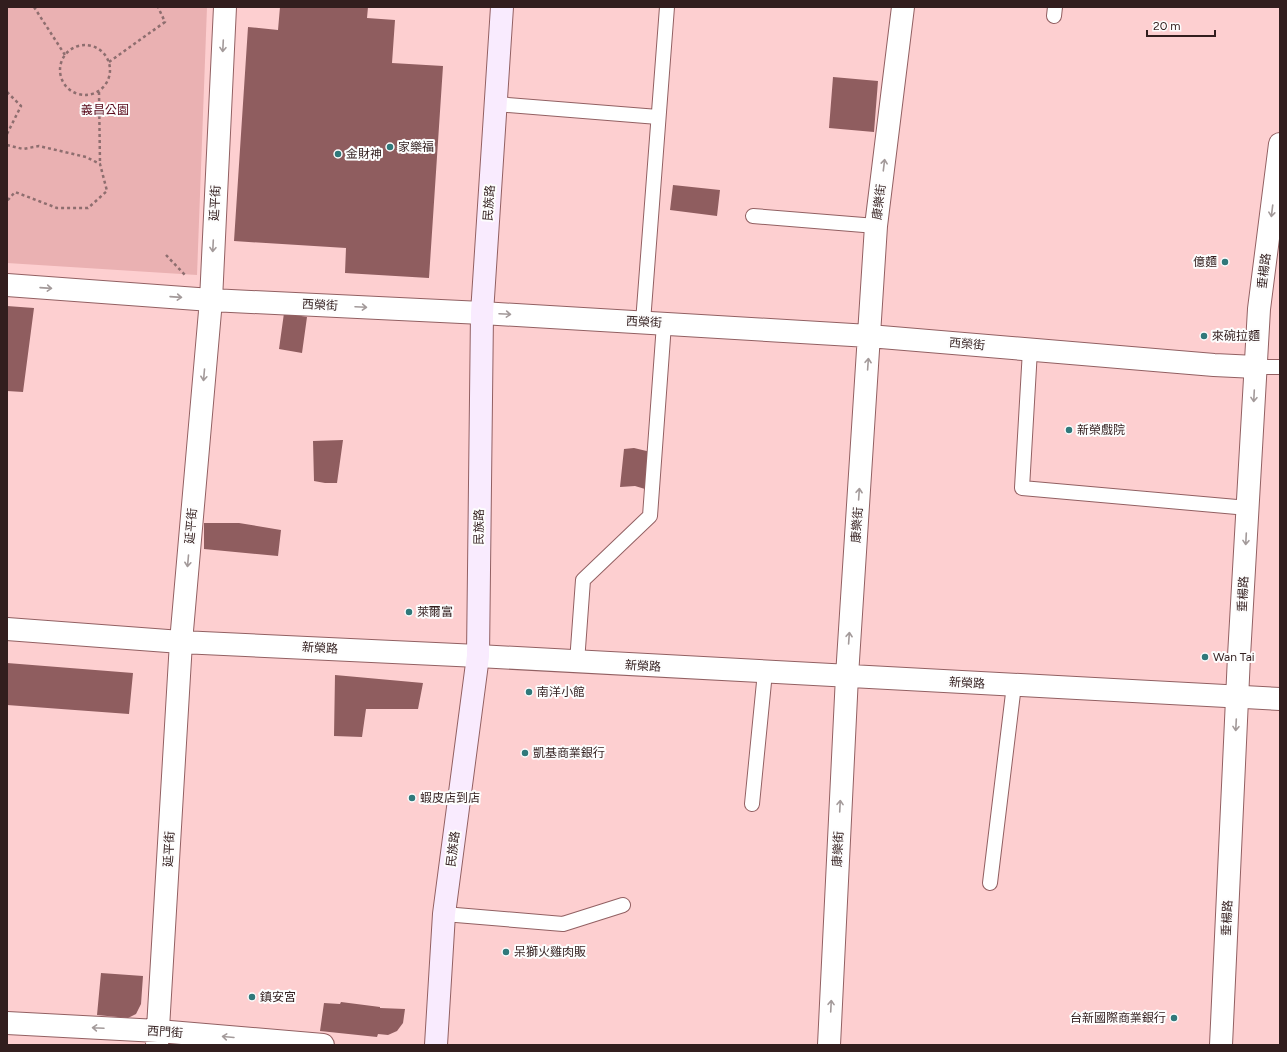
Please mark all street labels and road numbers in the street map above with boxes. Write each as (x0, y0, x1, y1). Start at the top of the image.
street label: 康樂街 (870, 183, 888, 221)
street label: 延平街 (207, 185, 223, 221)
street label: 民族路 (481, 185, 497, 221)
street label: 垂楊路 (1255, 252, 1273, 290)
street label: 西榮街 (302, 297, 338, 313)
street label: 西榮街 (626, 314, 662, 330)
street label: 西榮街 (948, 335, 986, 353)
street label: 延平街 (182, 507, 200, 545)
street label: 康樂街 (849, 507, 865, 543)
street label: 民族路 (472, 509, 486, 545)
street label: 垂楊路 (1235, 576, 1251, 612)
street label: 新榮路 (302, 640, 338, 656)
street label: 新榮路 (625, 658, 661, 674)
street label: 新榮路 (949, 675, 985, 691)
street label: 民族路 (444, 830, 462, 868)
street label: 延平街 (161, 831, 177, 867)
street label: 康樂街 (830, 831, 846, 867)
street label: 垂楊路 (1219, 900, 1235, 936)
street label: 西門街 (147, 1024, 183, 1040)

